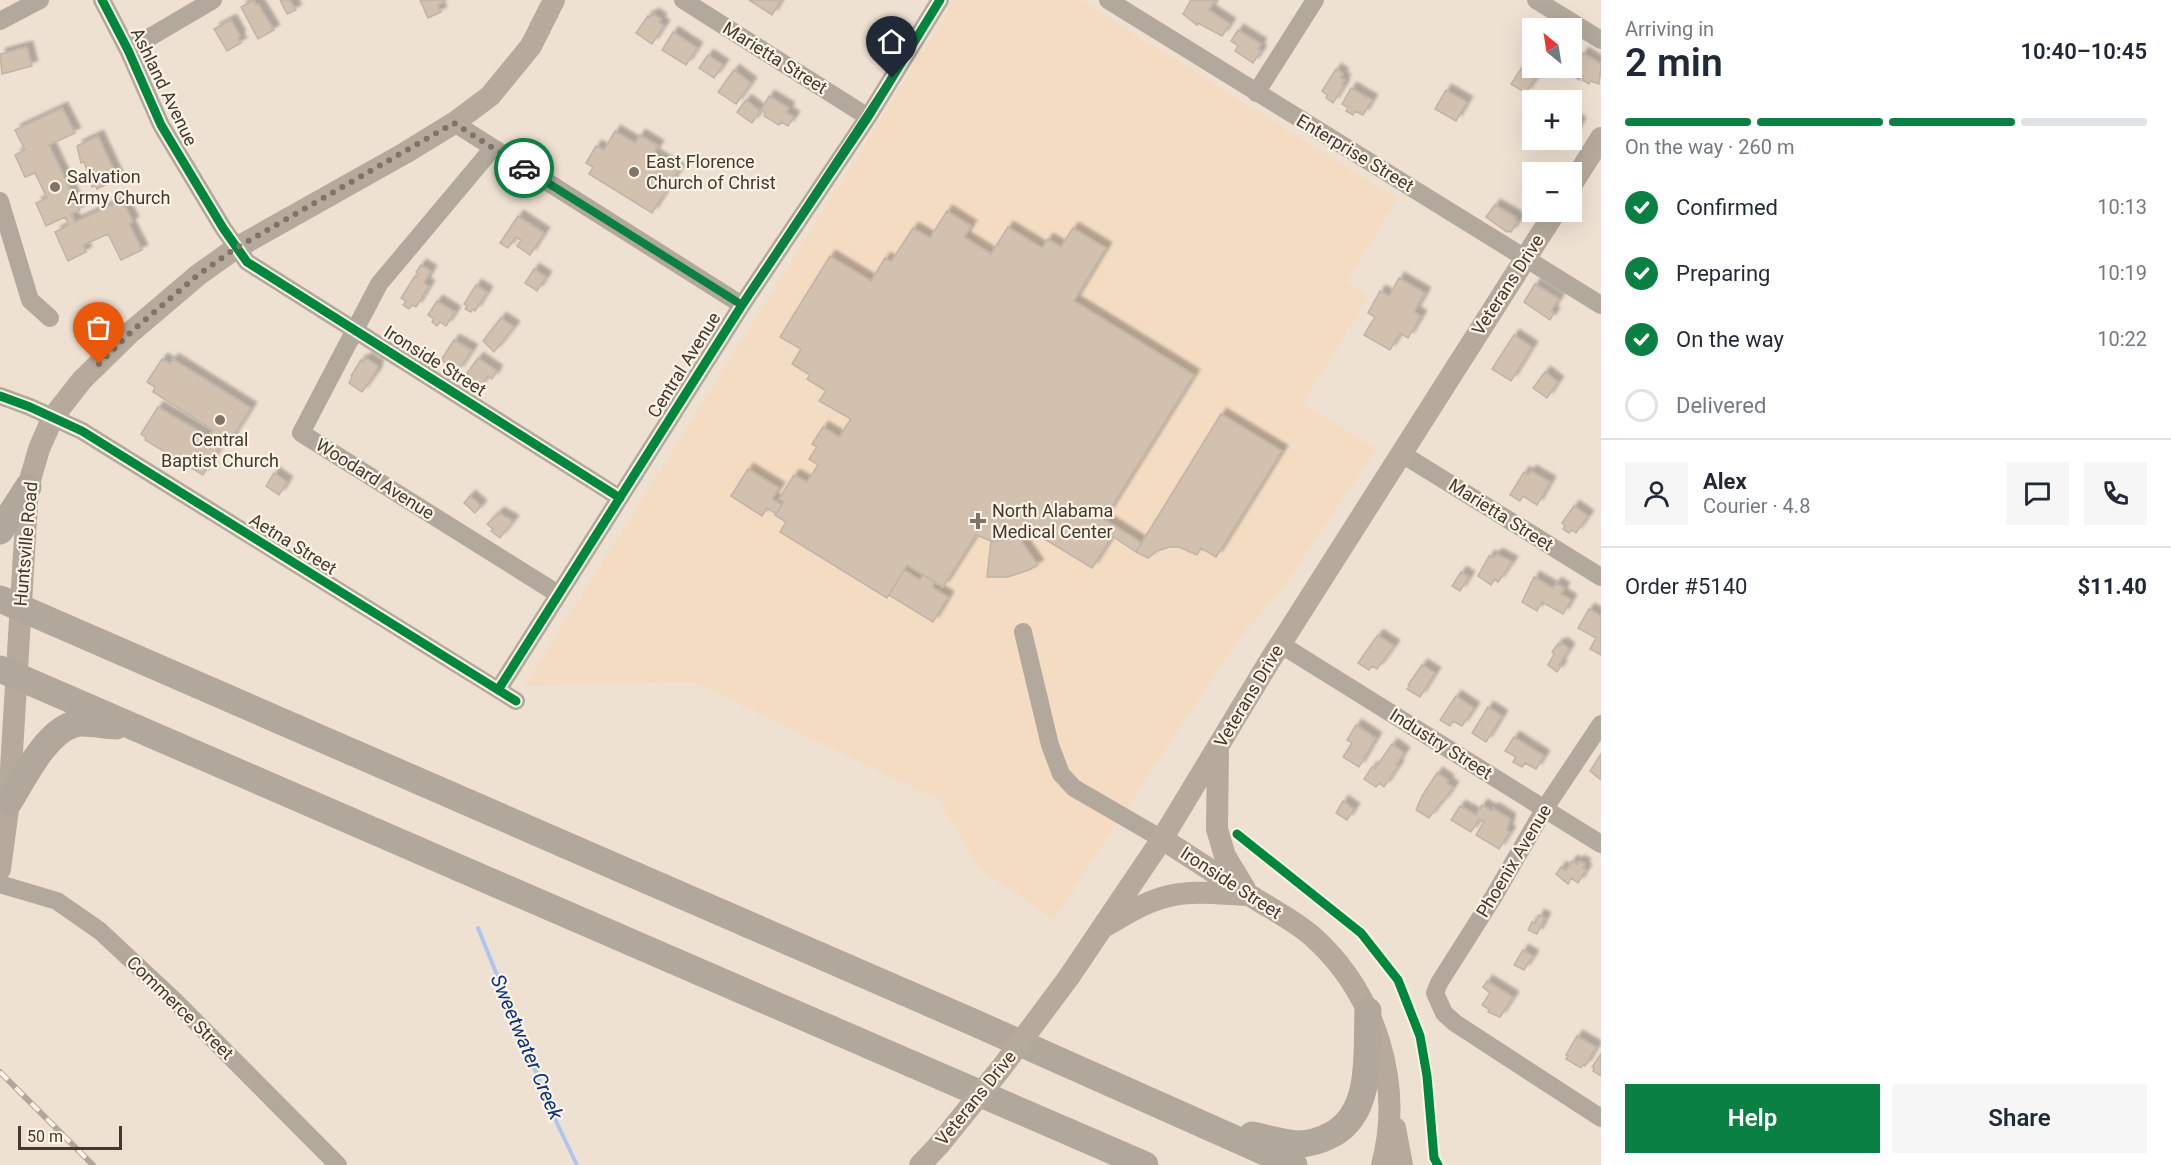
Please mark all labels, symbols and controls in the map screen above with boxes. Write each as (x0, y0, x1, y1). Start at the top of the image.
pin (866, 16, 917, 78)
street label: Marietta Street (719, 17, 831, 98)
text: Arriving in (1625, 17, 1714, 41)
north arrow (1522, 18, 1582, 78)
map controls (1522, 18, 1582, 222)
street label: Ashland Avenue (127, 24, 202, 149)
icon: home (875, 25, 908, 58)
text: 10:40–10:45 (2020, 39, 2147, 64)
text: 2 min (1625, 40, 1723, 86)
button: + (1522, 90, 1582, 150)
street label: Enterprise Street (1293, 109, 1418, 196)
text: On the way · 260 m (1625, 135, 1794, 159)
courier (494, 138, 554, 198)
place label: East Florence Church of Christ (646, 151, 776, 193)
icon: car (508, 152, 541, 185)
button: − (1522, 162, 1582, 222)
marker: East Florence Church of Christ (627, 165, 641, 179)
place label: Salvation Army Church (67, 166, 170, 208)
marker: Salvation Army Church (48, 180, 62, 194)
icon: check (1625, 191, 1658, 224)
text: Confirmed (1676, 195, 1778, 220)
text: 10:13 (2097, 195, 2147, 219)
street label: Veterans Drive (1467, 230, 1548, 339)
icon: check (1625, 257, 1658, 290)
text: Preparing (1676, 261, 1770, 286)
text: 10:19 (2097, 261, 2147, 285)
pin (73, 302, 124, 364)
street label: Central Avenue (643, 308, 724, 421)
icon: bag (82, 311, 115, 344)
street label: Ironside Street (380, 321, 490, 400)
icon: check (1625, 323, 1658, 356)
text: On the way (1676, 327, 1784, 352)
text: 10:22 (2097, 327, 2147, 351)
text: Delivered (1676, 393, 1766, 418)
marker: Central Baptist Church (213, 413, 227, 427)
place label: Central Baptist Church (161, 429, 279, 471)
street label: Woodard Avenue (312, 434, 438, 523)
button: person (1625, 462, 1688, 525)
button: chat (2006, 462, 2069, 525)
button: phone (2084, 462, 2147, 525)
text: Alex (1703, 469, 1747, 494)
street label: Marietta Street (1445, 474, 1557, 555)
street label: Huntsville Road (10, 481, 41, 607)
text: Courier · 4.8 (1703, 494, 1810, 518)
place label: North Alabama Medical Center (992, 500, 1113, 542)
street label: Aetna Street (246, 508, 341, 579)
marker: North Alabama Medical Center (969, 512, 987, 530)
text: Order #5140 (1625, 574, 1747, 599)
text: $11.40 (2078, 574, 2147, 599)
street label: Veterans Drive (1210, 641, 1287, 751)
street label: Industry Street (1386, 704, 1496, 783)
street label: Phoenix Avenue (1472, 801, 1555, 921)
street label: Ironside Street (1177, 842, 1286, 923)
street label: Commerce Street (123, 951, 238, 1064)
water label: Sweetwater Creek (486, 971, 569, 1124)
street label: Veterans Drive (931, 1046, 1020, 1149)
button: Help (1625, 1084, 1880, 1153)
button: Share (1892, 1084, 2147, 1153)
scale bar (18, 1123, 122, 1150)
text: 50 m (27, 1127, 63, 1146)

